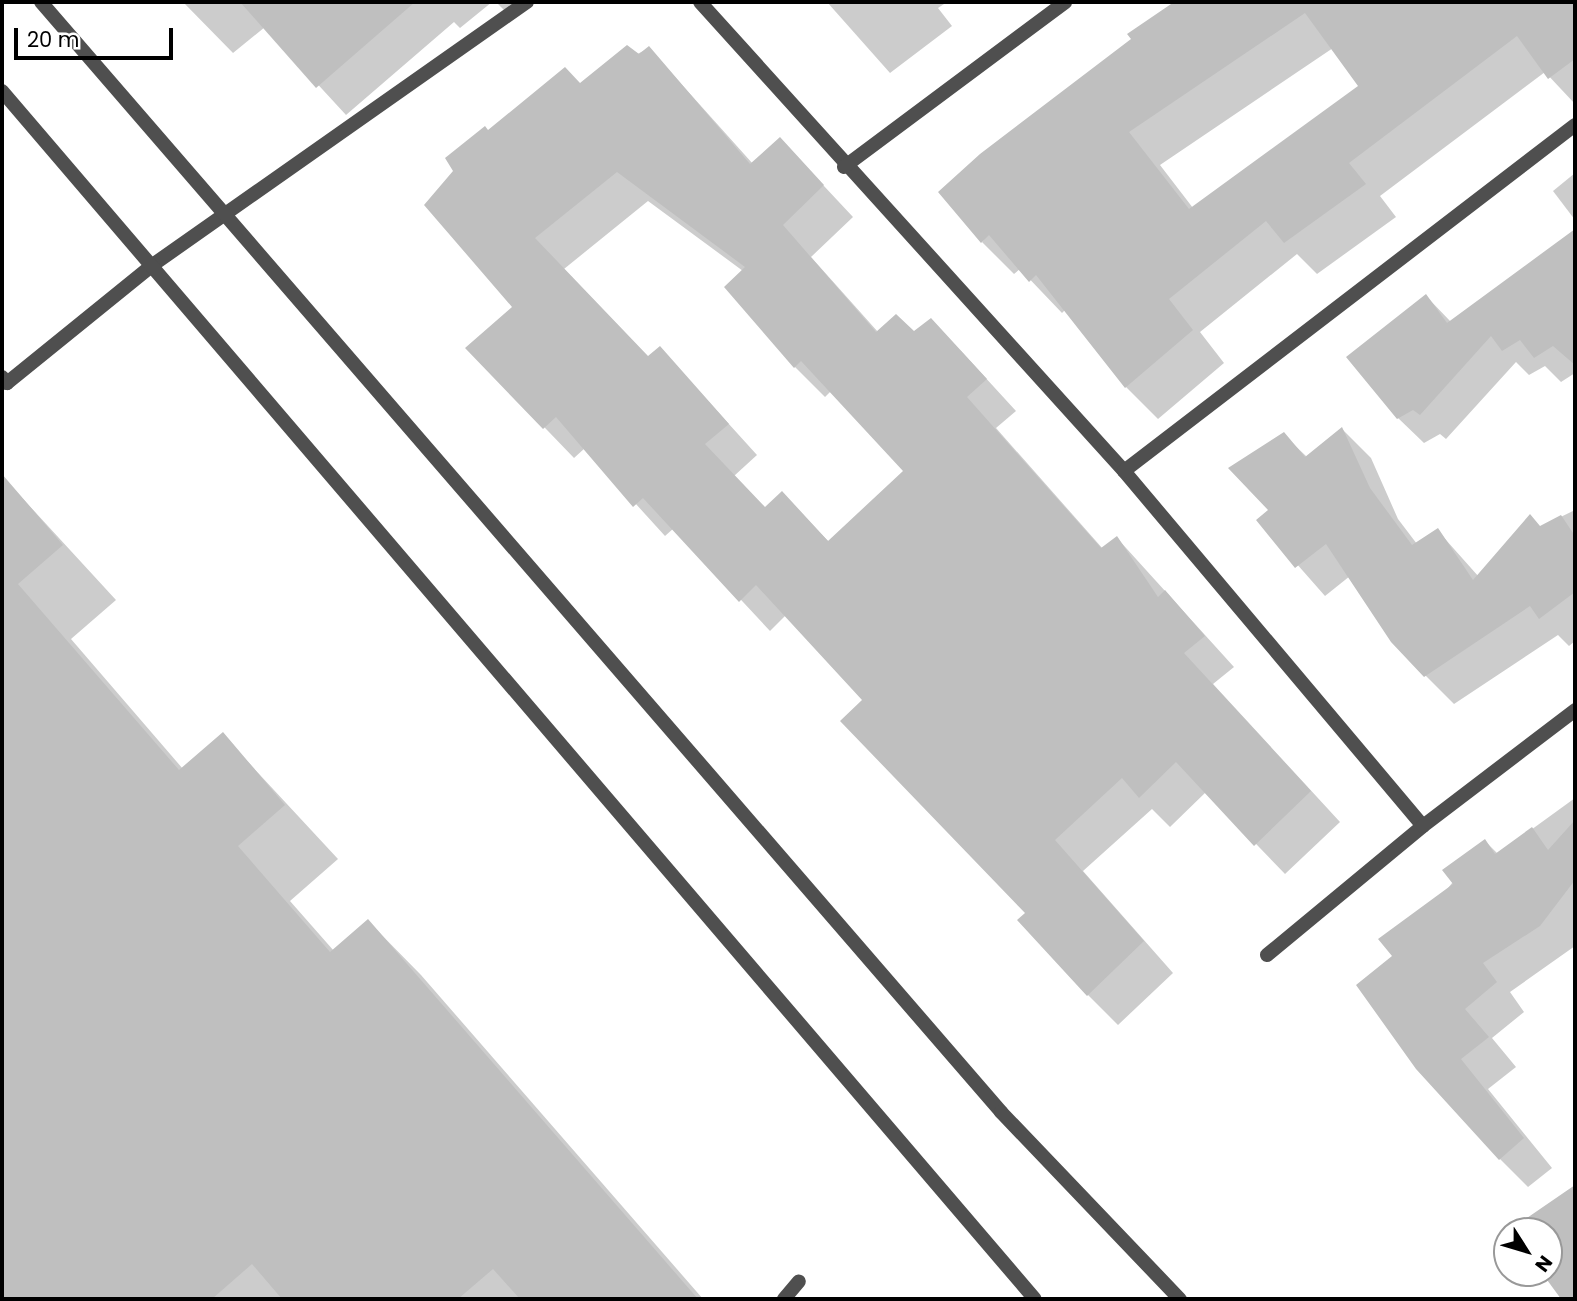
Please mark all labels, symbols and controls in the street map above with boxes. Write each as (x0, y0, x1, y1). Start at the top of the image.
scale bar (18, 14, 177, 58)
text: 20 m (27, 25, 80, 54)
north arrow (1493, 1217, 1563, 1287)
text: N (1528, 1250, 1559, 1278)

